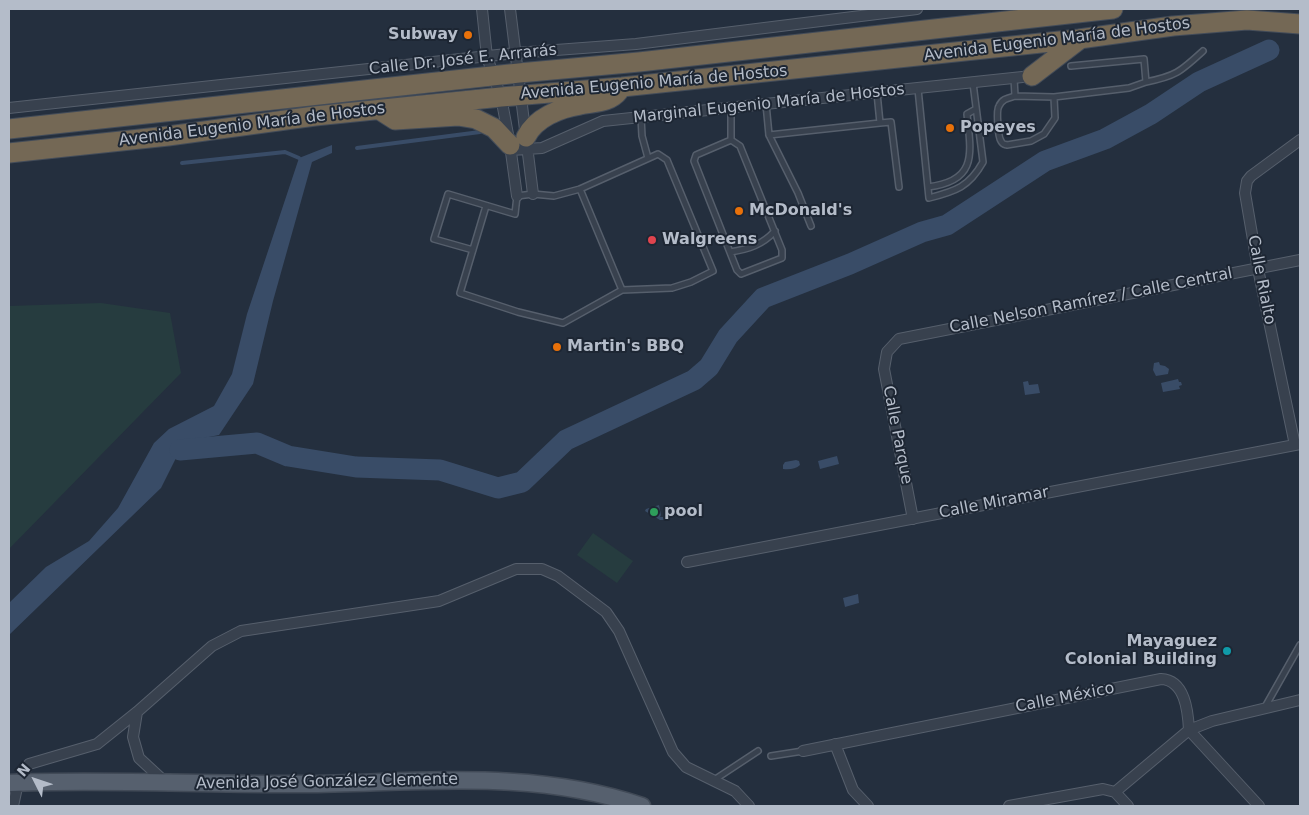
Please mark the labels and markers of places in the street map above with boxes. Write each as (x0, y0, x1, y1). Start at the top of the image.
place label: Subway (388, 25, 458, 45)
marker: Subway (462, 29, 474, 41)
place label: Popeyes (960, 118, 1036, 138)
marker: Popeyes (944, 122, 956, 134)
place label: McDonald's (749, 201, 852, 221)
marker: McDonald's (733, 205, 745, 217)
place label: Walgreens (662, 230, 757, 250)
marker: Walgreens (646, 234, 658, 246)
place label: Martin's BBQ (567, 337, 684, 357)
marker: Martin's BBQ (551, 341, 563, 353)
place label: pool (664, 502, 703, 522)
marker: pool (648, 506, 660, 518)
place label: Mayaguez Colonial Building (1065, 632, 1217, 670)
marker: Mayaguez Colonial Building (1221, 645, 1233, 657)

